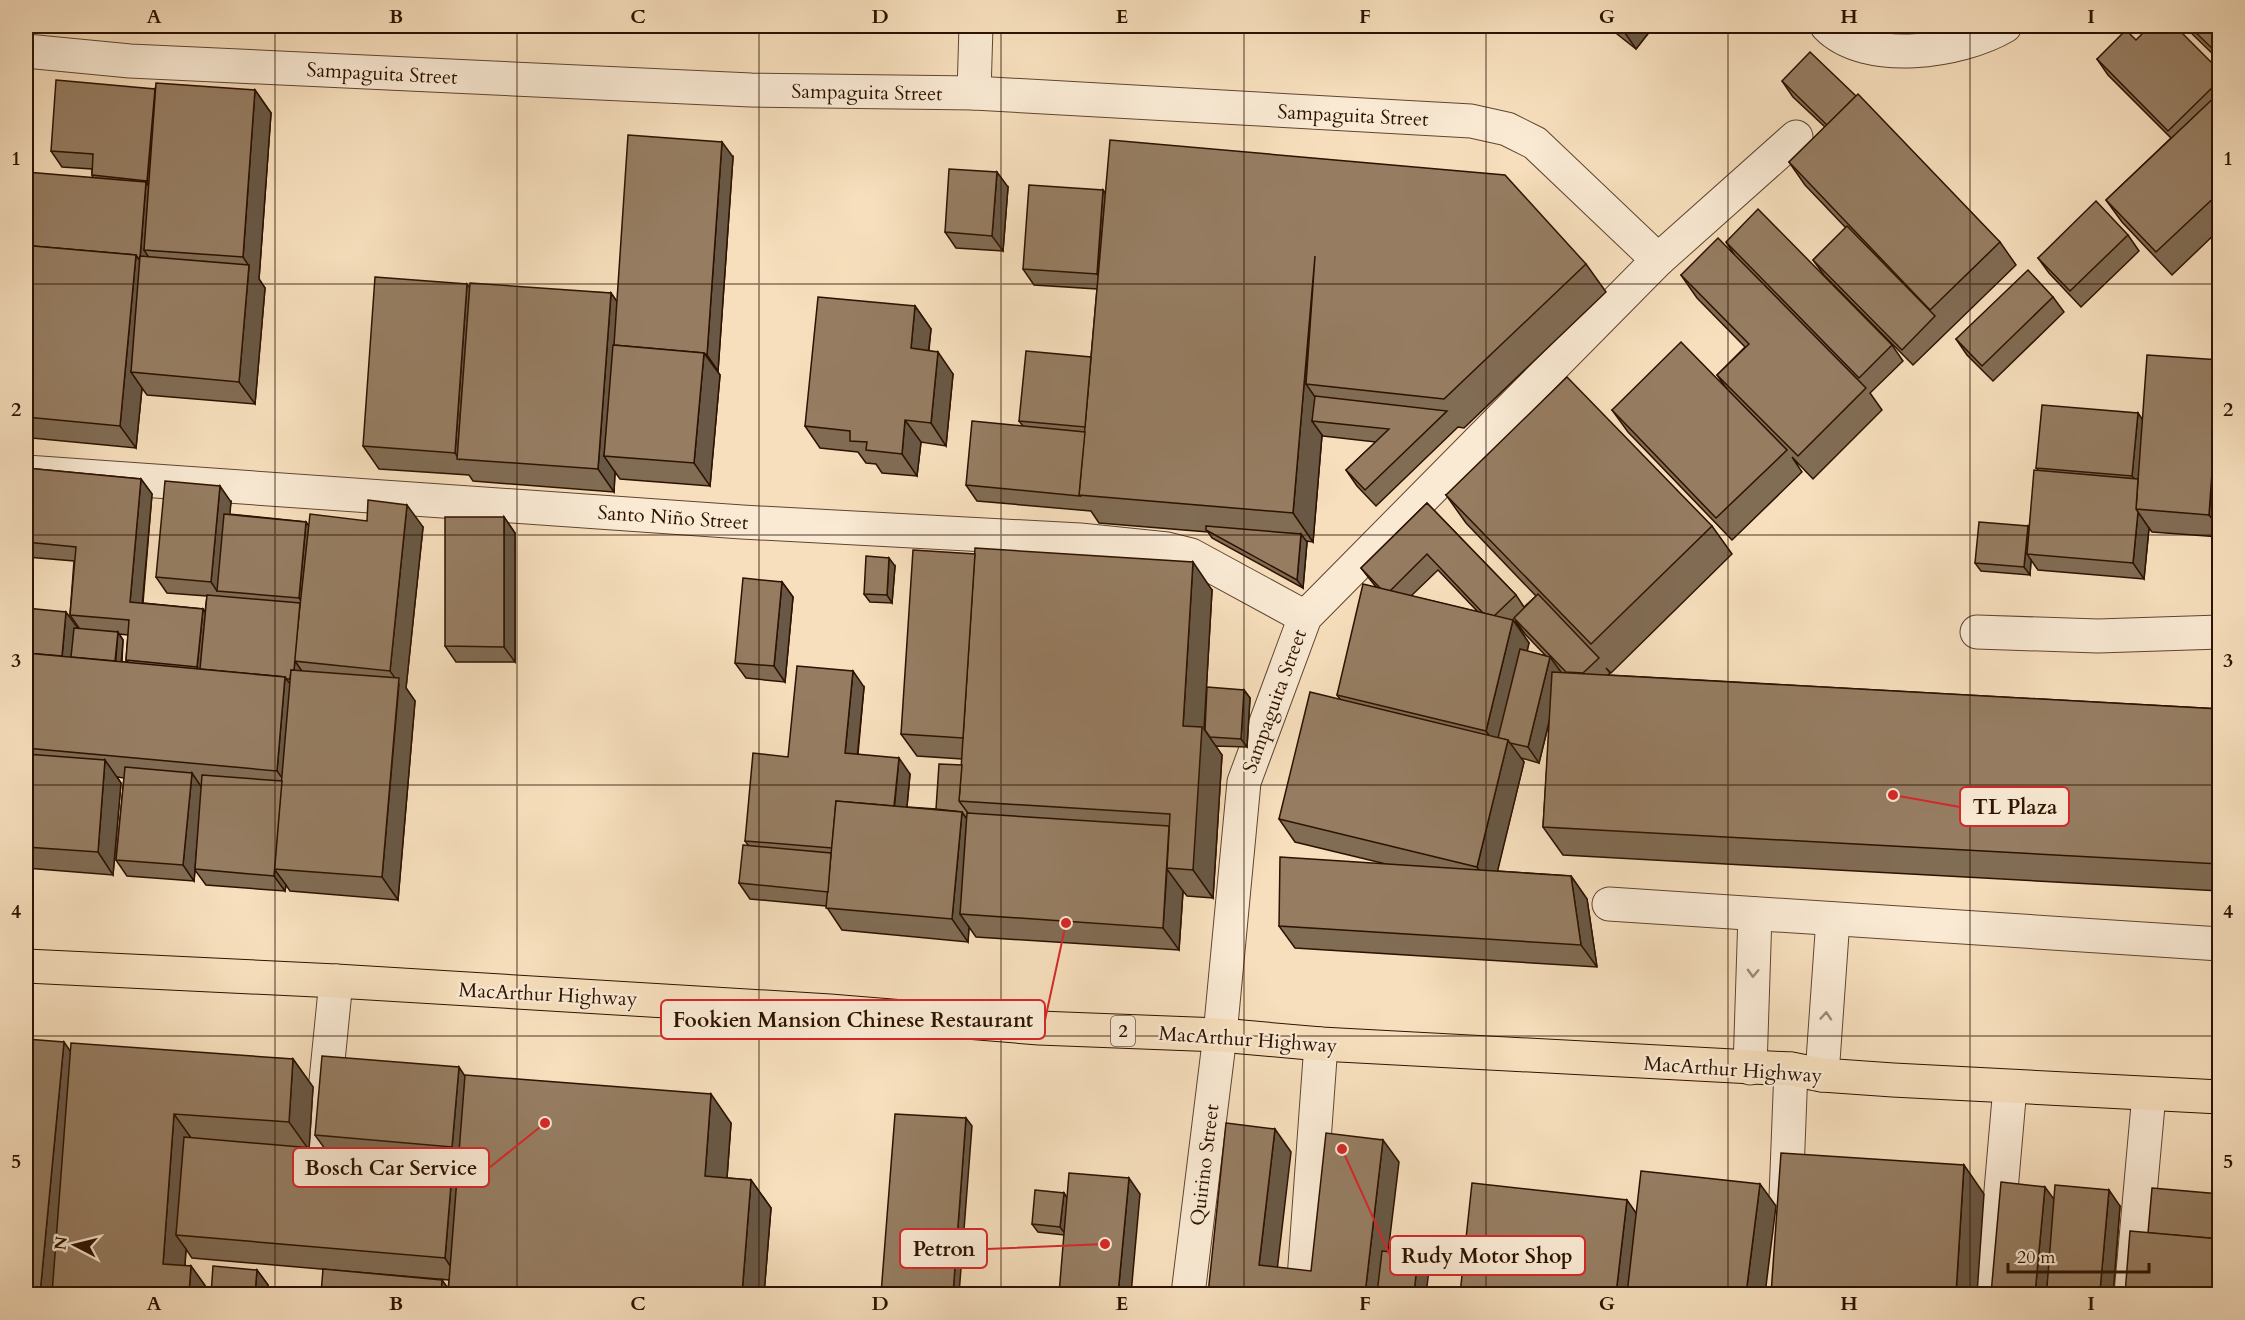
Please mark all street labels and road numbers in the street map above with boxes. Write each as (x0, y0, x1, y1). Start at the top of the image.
street label: Sampaguita Street (306, 56, 459, 91)
street label: Sampaguita Street (791, 78, 943, 107)
street label: Sampaguita Street (1277, 98, 1430, 133)
street label: Santo Niño Street (597, 499, 750, 536)
street label: Sampaguita Street (1236, 625, 1313, 777)
street label: MacArthur Highway (458, 976, 638, 1013)
road number: 2 (1111, 1016, 1135, 1046)
street label: MacArthur Highway (1158, 1020, 1339, 1059)
street label: MacArthur Highway (1643, 1050, 1824, 1089)
street label: Quirino Street (1184, 1102, 1225, 1227)

